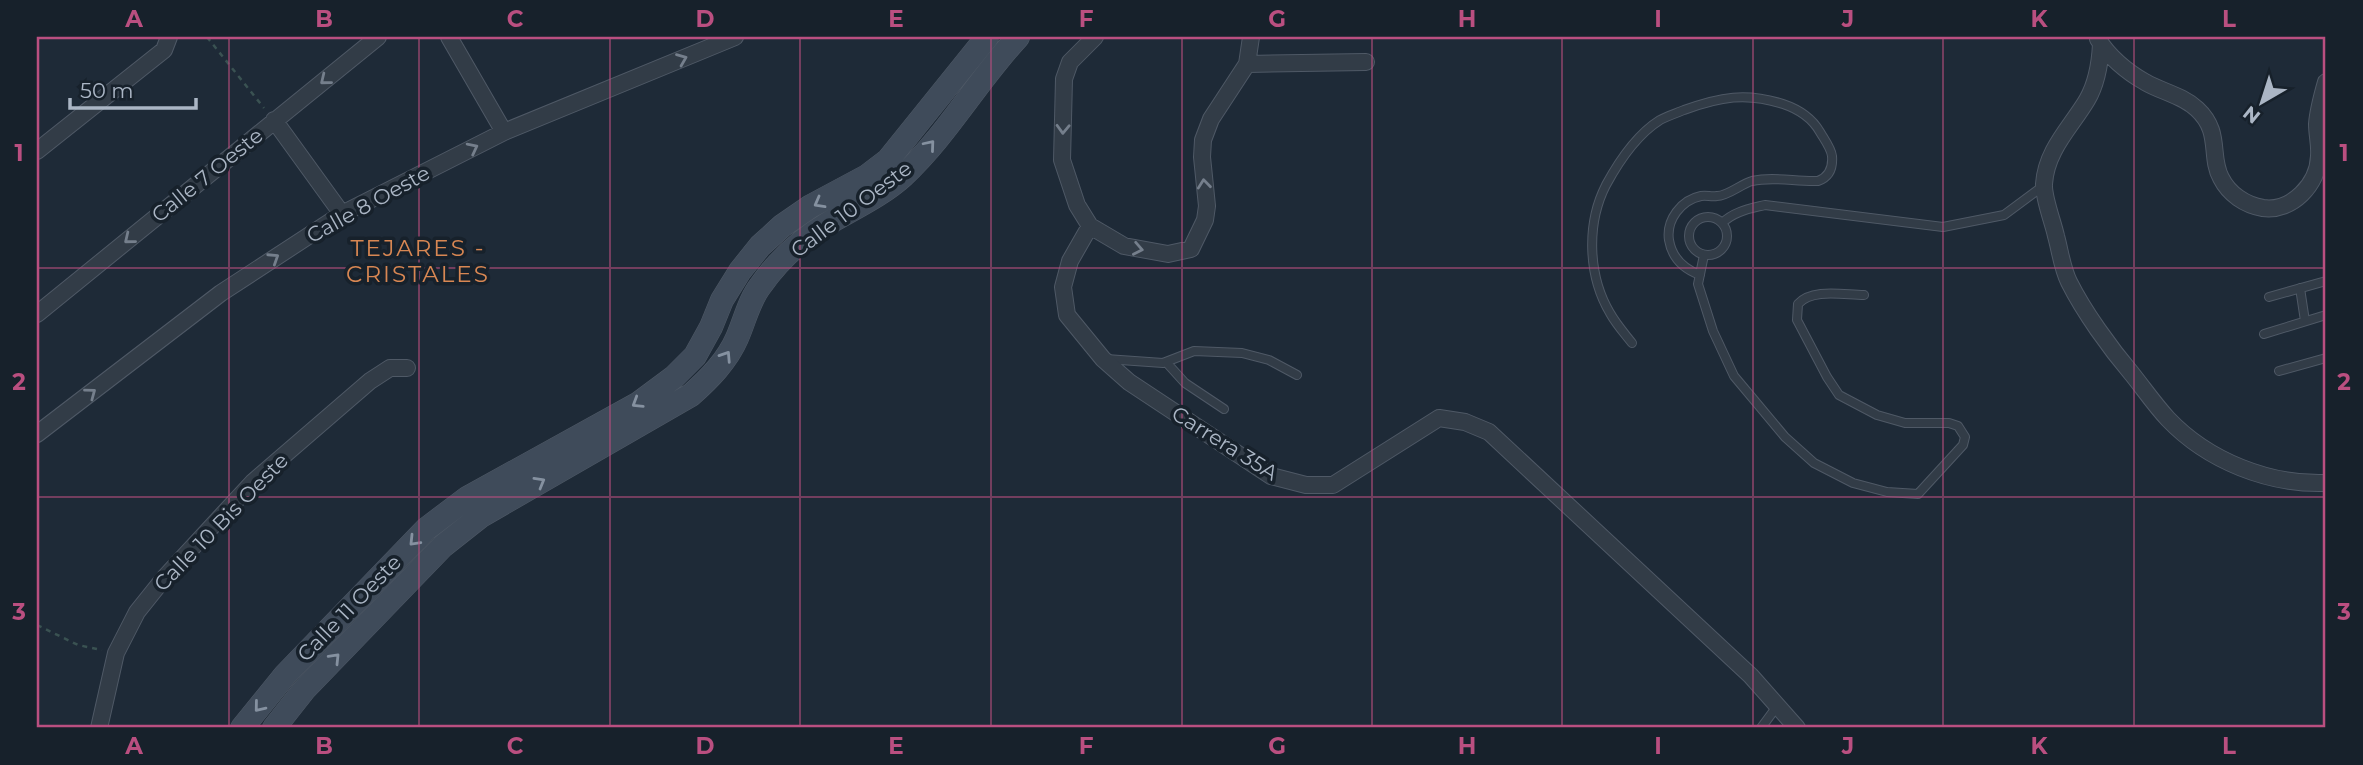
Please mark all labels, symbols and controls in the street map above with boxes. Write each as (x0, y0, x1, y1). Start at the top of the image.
text: A (124, 5, 143, 33)
text: B (315, 5, 333, 33)
text: C (507, 5, 524, 33)
text: D (696, 5, 715, 33)
text: E (888, 5, 904, 33)
text: F (1079, 5, 1094, 33)
text: G (1268, 5, 1286, 33)
text: H (1458, 5, 1476, 33)
text: I (1654, 5, 1662, 33)
text: J (1841, 5, 1854, 33)
text: K (2030, 5, 2048, 33)
text: L (2222, 5, 2236, 33)
one-way arrow (675, 53, 687, 67)
scale bar (70, 66, 196, 110)
north arrow (2226, 66, 2296, 136)
one-way arrow (320, 71, 332, 84)
text: 50 m (80, 78, 134, 103)
text: N (2238, 101, 2265, 129)
street label: Calle 7 Oeste (146, 123, 268, 227)
one-way arrow (1055, 125, 1071, 135)
text: 1 (14, 139, 24, 167)
text: 1 (2339, 139, 2349, 167)
one-way arrow (922, 141, 934, 154)
one-way arrow (466, 142, 478, 156)
street label: Calle 10 Oeste (786, 155, 916, 263)
street label: Calle 8 Oeste (302, 160, 434, 248)
one-way arrow (1197, 178, 1212, 190)
one-way arrow (813, 194, 826, 208)
one-way arrow (125, 230, 137, 243)
district label: TEJARES - CRISTALES (346, 234, 490, 288)
one-way arrow (1132, 240, 1144, 255)
one-way arrow (266, 254, 279, 266)
one-way arrow (718, 351, 731, 364)
text: 2 (12, 368, 26, 396)
text: 2 (2337, 368, 2351, 396)
one-way arrow (83, 388, 96, 401)
one-way arrow (632, 395, 645, 408)
street label: Carrera 35A (1167, 401, 1283, 486)
street label: Calle 10 Bis Oeste (149, 448, 293, 596)
one-way arrow (533, 477, 545, 490)
one-way arrow (410, 533, 422, 546)
street label: Calle 11 Oeste (292, 549, 406, 667)
text: 3 (11, 598, 26, 626)
text: 3 (2336, 598, 2351, 626)
one-way arrow (326, 654, 339, 667)
one-way arrow (255, 699, 267, 712)
text: A (124, 732, 143, 760)
text: B (315, 732, 333, 760)
text: C (507, 732, 524, 760)
text: D (696, 732, 715, 760)
text: E (888, 732, 904, 760)
text: F (1079, 732, 1094, 760)
text: G (1268, 732, 1286, 760)
text: H (1458, 732, 1476, 760)
text: I (1654, 732, 1662, 760)
text: J (1841, 732, 1854, 760)
text: K (2030, 732, 2048, 760)
text: L (2222, 732, 2236, 760)

